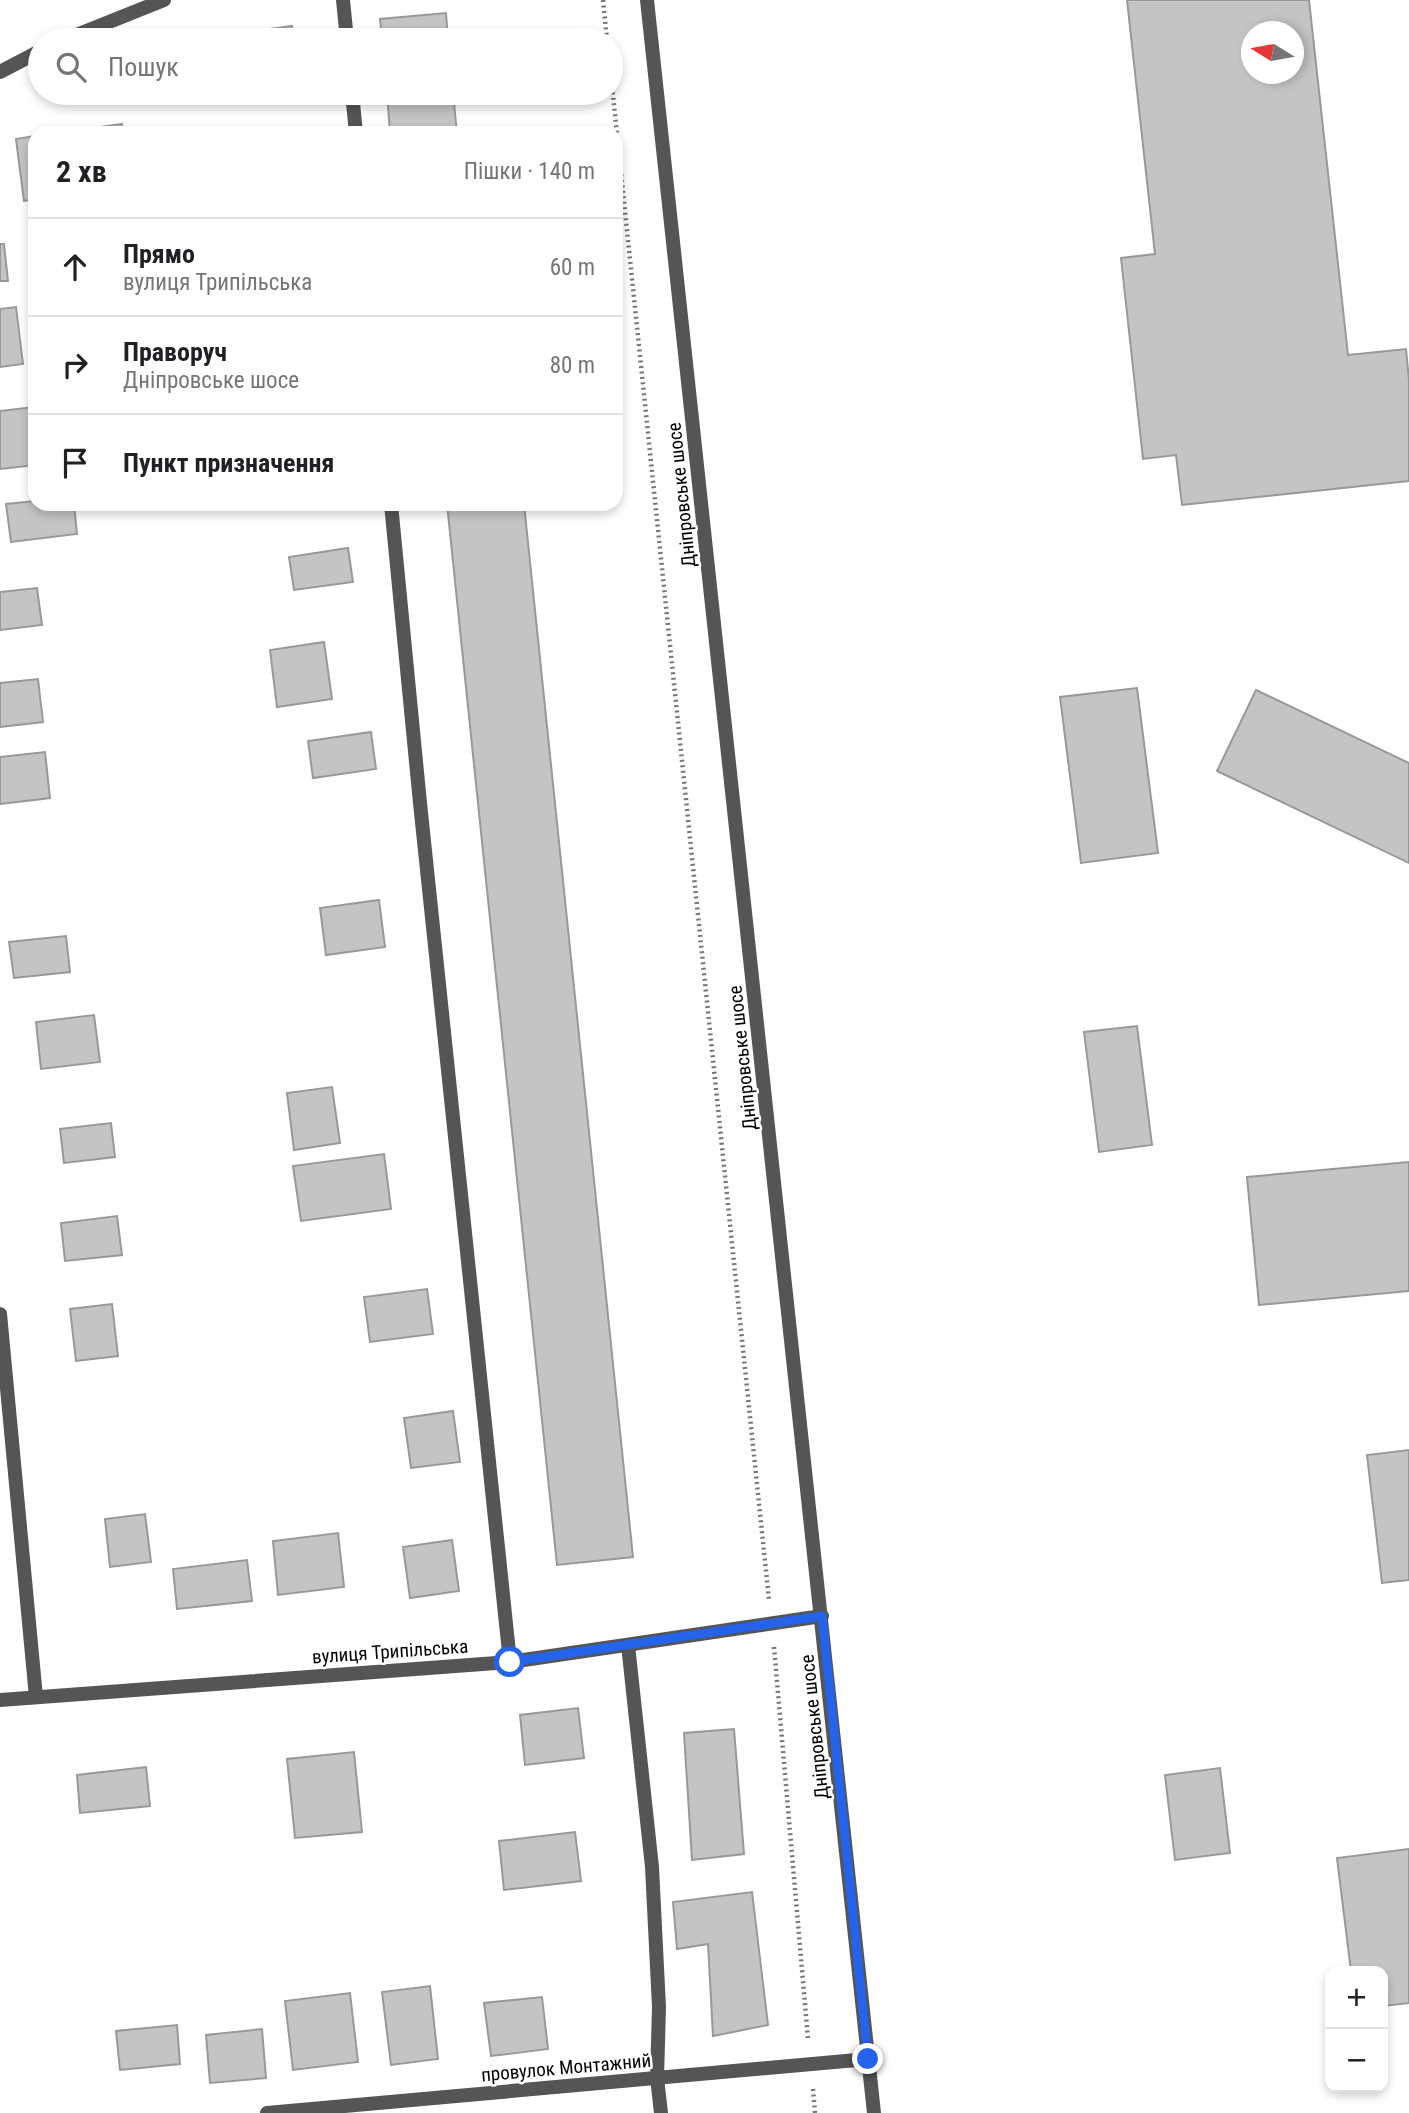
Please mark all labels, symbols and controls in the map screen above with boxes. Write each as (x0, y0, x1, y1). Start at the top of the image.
north arrow (1241, 21, 1304, 84)
search box (28, 28, 623, 105)
icon: search (52, 48, 90, 86)
text: Пошук (108, 52, 179, 82)
text: 2 хв (56, 154, 107, 189)
text: Пішки · 140 m (464, 158, 595, 185)
text: Прямо (123, 239, 195, 269)
icon: ahead (56, 248, 94, 286)
text: 60 m (550, 254, 595, 281)
text: вулиця Трипільська (123, 269, 312, 296)
text: Праворуч (123, 337, 227, 367)
icon: right (56, 346, 94, 384)
text: 80 m (550, 352, 595, 379)
text: Дніпровське шосе (123, 367, 299, 394)
street label: Дніпровське шосе (662, 421, 701, 568)
icon: arrive (56, 444, 94, 482)
text: Пункт призначення (123, 448, 334, 478)
street label: Дніпровське шосе (723, 984, 762, 1131)
street label: вулиця Трипільська (311, 1635, 469, 1668)
route start (494, 1646, 525, 1677)
street label: Дніпровське шосе (795, 1653, 834, 1800)
map controls (1325, 1966, 1388, 2092)
button: + (1325, 1966, 1388, 2029)
button: − (1325, 2029, 1388, 2092)
route end (852, 2043, 883, 2074)
street label: провулок Монтажний (480, 2049, 652, 2086)

